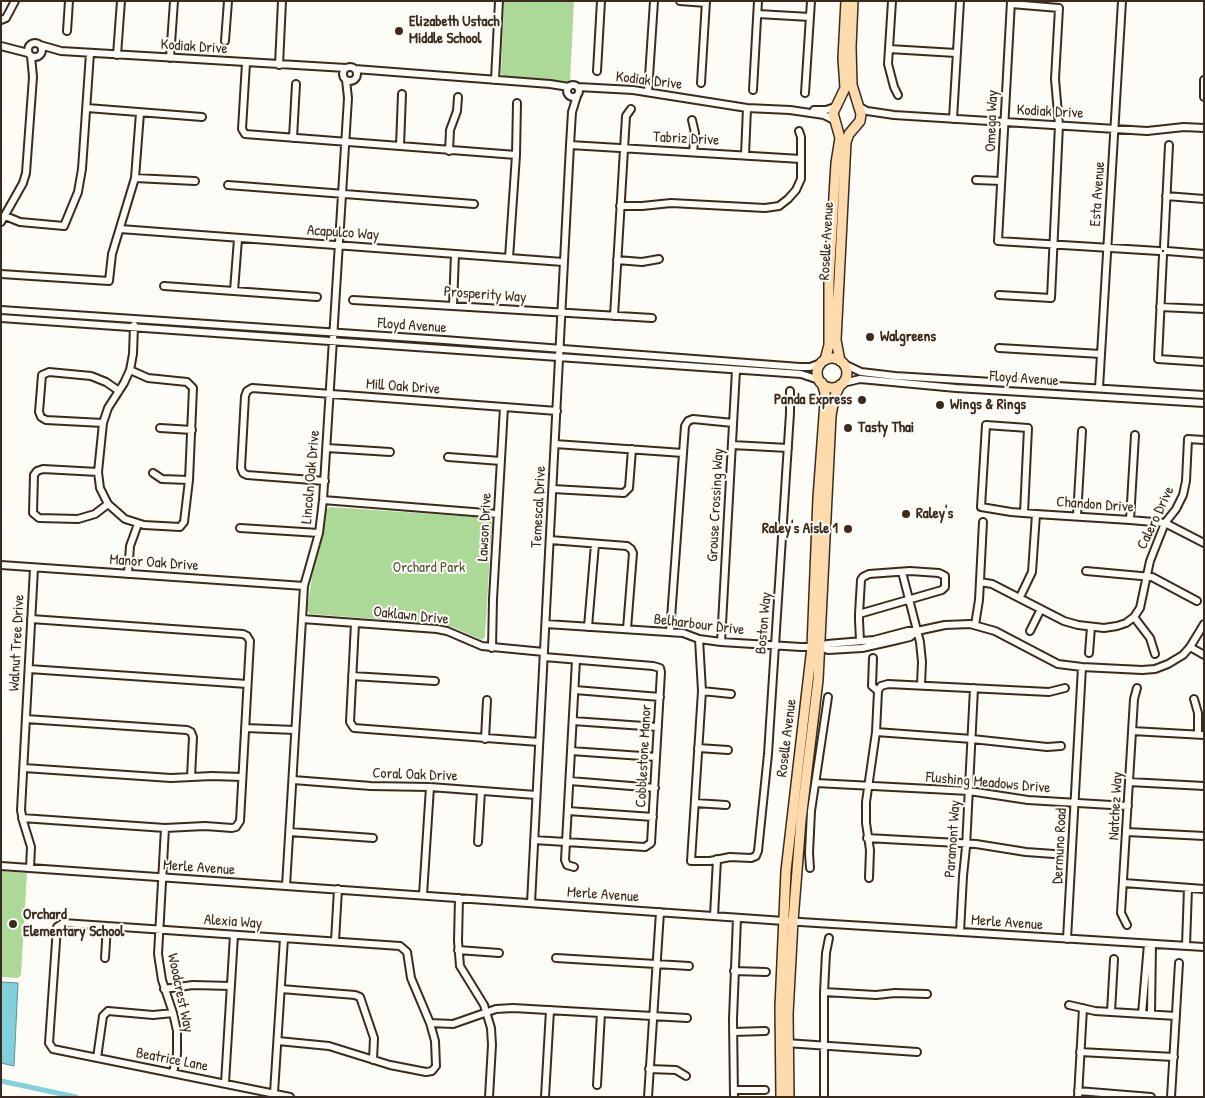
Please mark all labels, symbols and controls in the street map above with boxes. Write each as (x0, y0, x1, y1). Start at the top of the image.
place label: Elizabeth Ustach Middle School (409, 13, 500, 48)
marker: Elizabeth Ustach Middle School (393, 25, 405, 37)
street label: Kodiak Drive (160, 36, 228, 58)
street label: Kodiak Drive (615, 68, 683, 94)
street label: Omega Way (982, 90, 1002, 152)
street label: Kodiak Drive (1016, 101, 1084, 123)
street label: Tabriz Drive (652, 128, 720, 150)
street label: Esta Avenue (1087, 161, 1109, 227)
street label: Roselle Avenue (816, 201, 838, 281)
street label: Acapulco Way (306, 222, 380, 244)
street label: Prosperity Way (443, 283, 527, 307)
street label: Floyd Avenue (377, 315, 447, 337)
place label: Walgreens (880, 328, 936, 346)
marker: Walgreens (864, 331, 876, 343)
street label: Floyd Avenue (989, 368, 1059, 390)
street label: Mill Oak Drive (365, 375, 441, 399)
place label: Panda Express (774, 391, 852, 409)
marker: Panda Express (856, 394, 868, 406)
place label: Wings & Rings (950, 396, 1026, 414)
marker: Wings & Rings (934, 399, 946, 411)
place label: Tasty Thai (858, 419, 914, 437)
marker: Tasty Thai (842, 422, 854, 434)
street label: Lincoln Oak Drive (298, 429, 324, 525)
street label: Grouse Crossing Way (704, 448, 728, 562)
street label: Temescal Drive (528, 465, 550, 549)
street label: Calero Drive (1134, 484, 1178, 552)
street label: Lawson Drive (474, 492, 496, 562)
street label: Chandon Drive (1056, 493, 1134, 517)
place label: Raley's (916, 505, 953, 523)
marker: Raley's (900, 508, 912, 520)
place label: Raley's Aisle 1 (762, 520, 838, 538)
marker: Raley's Aisle 1 (842, 523, 854, 535)
street label: Manor Oak Drive (109, 551, 199, 575)
park label: Orchard Park (393, 559, 465, 577)
street label: Boston Way (752, 591, 776, 655)
street label: Walnut Tree Drive (5, 594, 29, 692)
street label: Oaklawn Drive (372, 603, 450, 629)
street label: Belharbour Drive (653, 611, 745, 639)
street label: Roselle Avenue (773, 698, 801, 778)
street label: Cobblestone Manor (632, 704, 656, 808)
street label: Coral Oak Drive (372, 765, 458, 785)
street label: Flushing Meadows Drive (925, 769, 1051, 797)
street label: Natchez Way (1105, 771, 1127, 841)
street label: Paramont Way (941, 800, 965, 878)
street label: Dermuno Road (1049, 808, 1071, 884)
street label: Merle Avenue (162, 857, 236, 879)
street label: Merle Avenue (566, 884, 640, 906)
place label: Orchard Elementary School (23, 906, 124, 941)
street label: Alexia Way (203, 911, 263, 933)
street label: Merle Avenue (970, 912, 1044, 934)
marker: Orchard Elementary School (7, 918, 19, 930)
street label: Woodcrest Way (163, 952, 197, 1034)
street label: Beatrice Lane (134, 1044, 210, 1076)

